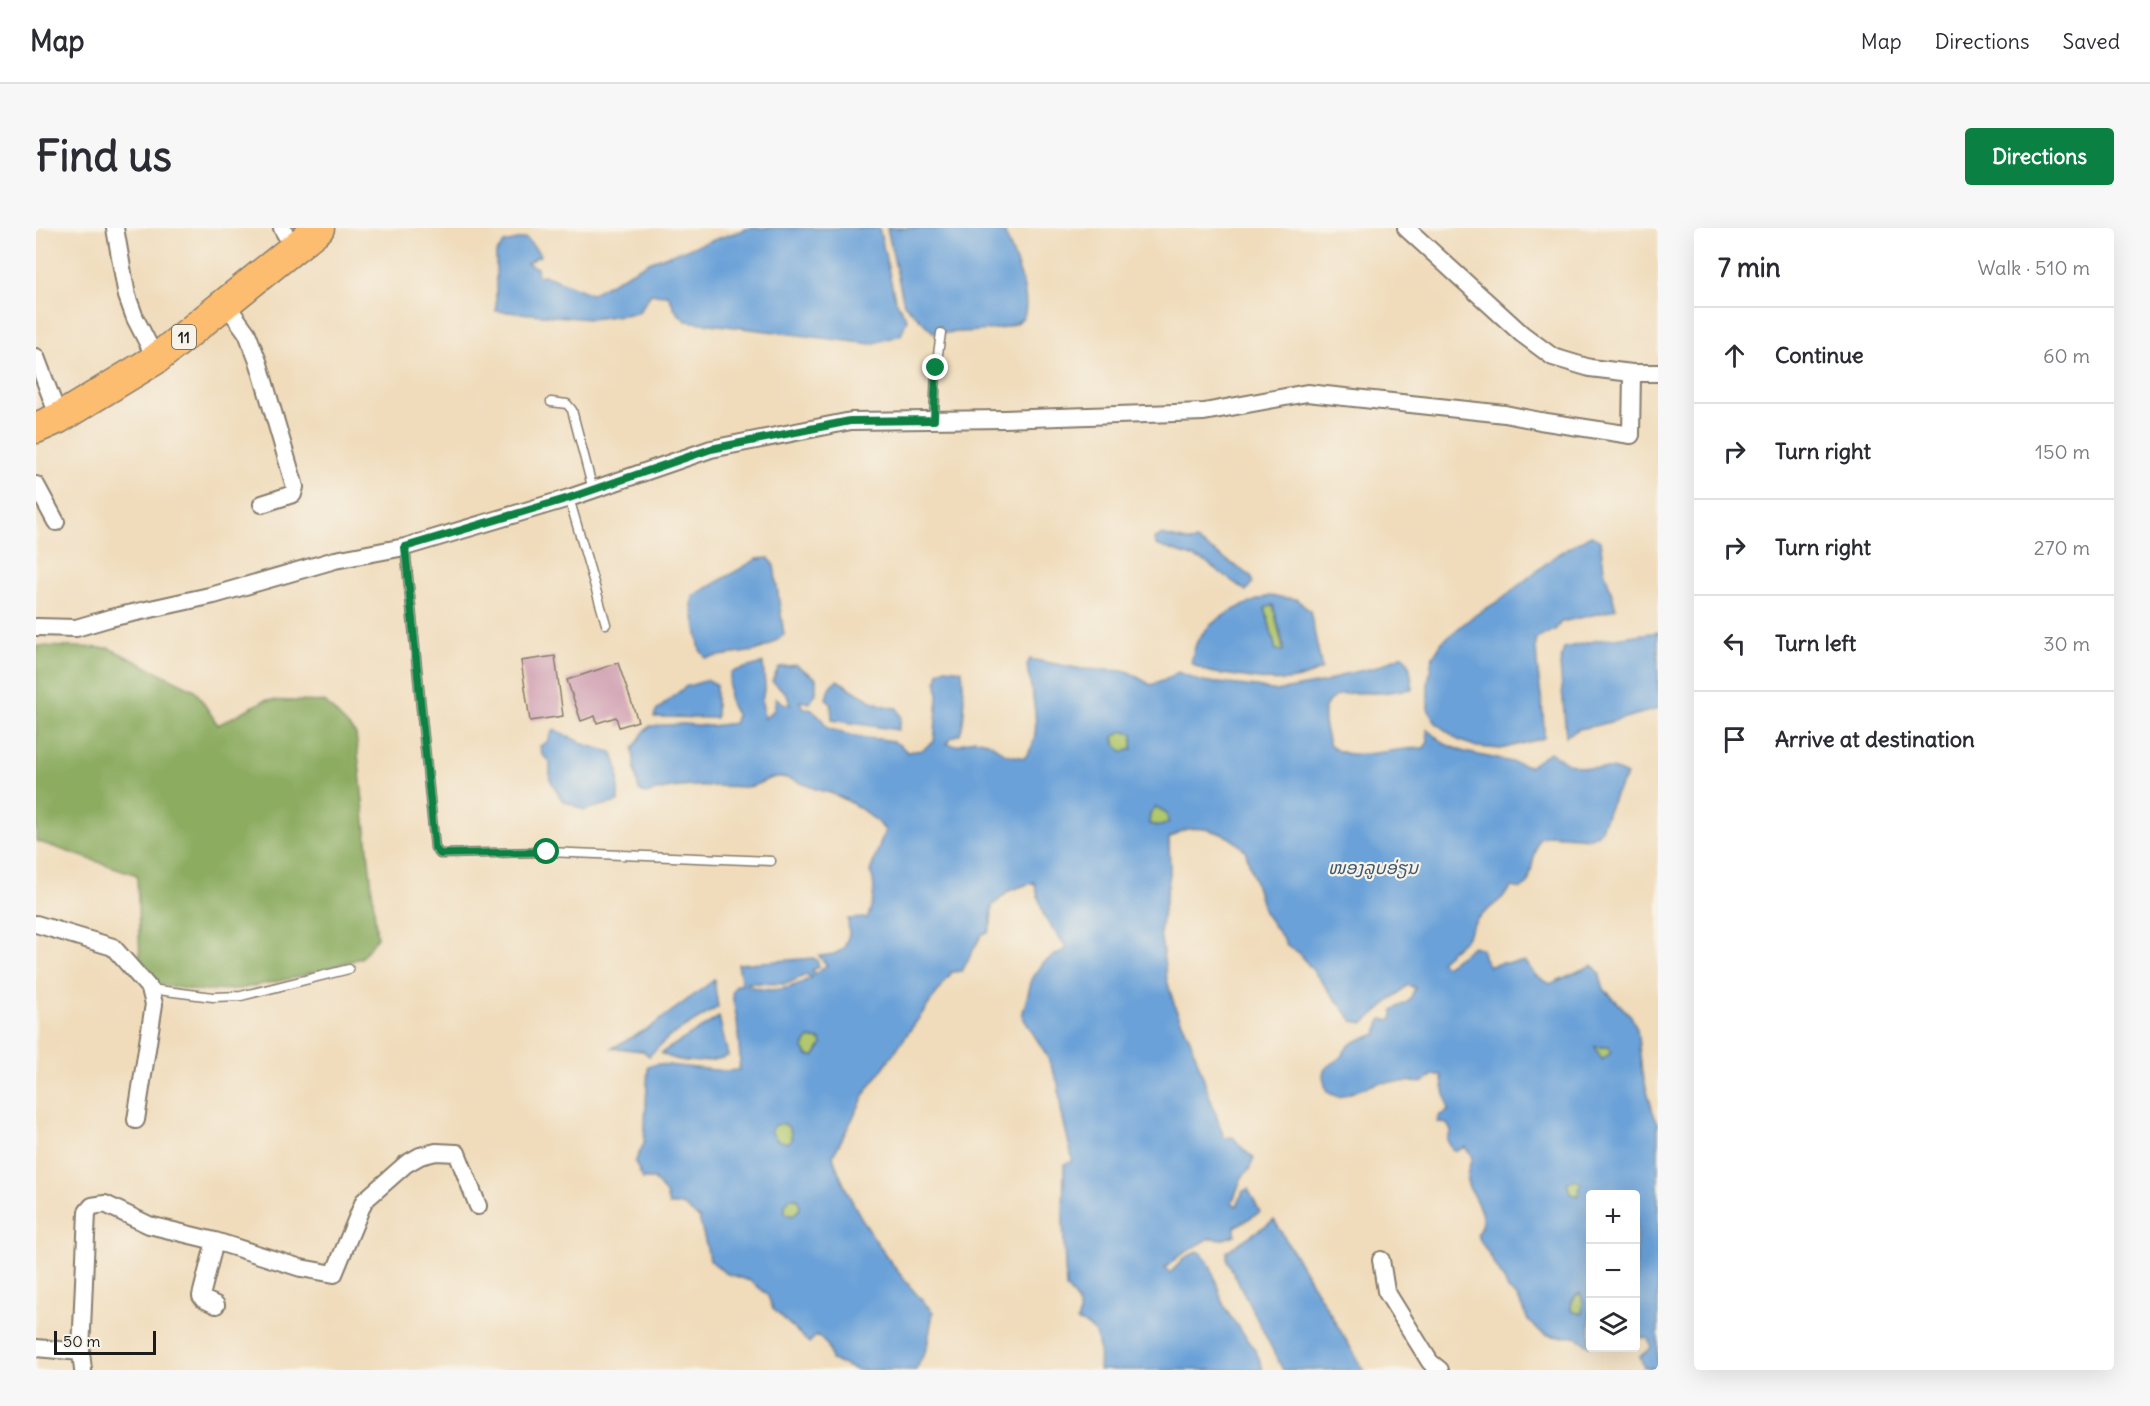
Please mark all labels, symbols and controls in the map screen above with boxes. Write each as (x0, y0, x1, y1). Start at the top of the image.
text: Map (30, 23, 84, 59)
text: Map (1861, 28, 1902, 55)
text: Directions (1935, 28, 2029, 55)
text: Saved (2062, 28, 2120, 55)
button: Directions (1965, 128, 2114, 185)
text: Find us (36, 130, 172, 182)
text: 7 min (1718, 251, 1781, 284)
text: Walk · 510 m (1978, 255, 2090, 280)
road number: 11 (172, 325, 196, 349)
icon: ahead (1718, 339, 1751, 372)
text: Continue (1775, 341, 1864, 369)
text: 60 m (2043, 343, 2090, 368)
route end (922, 354, 948, 380)
icon: right (1718, 435, 1751, 468)
text: Turn right (1775, 437, 1871, 465)
text: 150 m (2035, 439, 2090, 464)
icon: right (1718, 531, 1751, 564)
text: Turn right (1775, 533, 1871, 561)
text: 270 m (2034, 535, 2090, 560)
icon: left (1718, 627, 1751, 660)
text: Turn left (1775, 629, 1856, 657)
text: 30 m (2043, 631, 2090, 656)
icon: arrive (1718, 723, 1751, 756)
text: Arrive at destination (1775, 725, 1975, 753)
route start (533, 838, 559, 864)
water label: ໜອງລູບອ່ຽນ (1328, 856, 1420, 880)
map controls (1586, 1190, 1640, 1352)
button: + (1586, 1190, 1640, 1244)
button: − (1586, 1244, 1640, 1298)
button: layers (1586, 1298, 1640, 1352)
scale bar (54, 1328, 156, 1356)
text: 50 m (63, 1331, 101, 1351)

